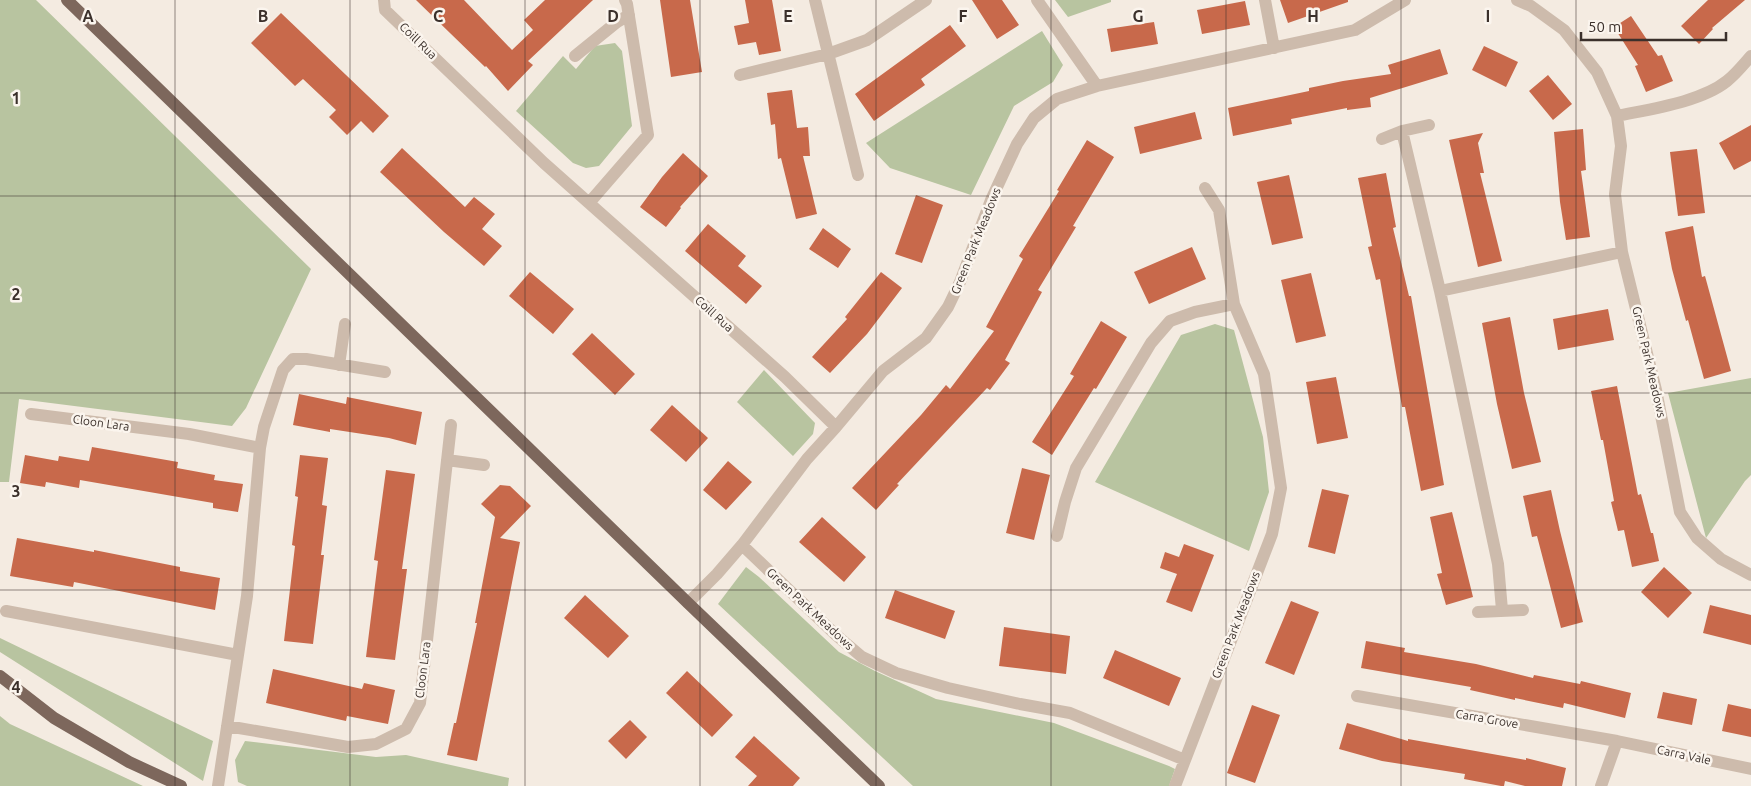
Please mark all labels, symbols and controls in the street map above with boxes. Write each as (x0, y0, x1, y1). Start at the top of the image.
text: A (82, 7, 94, 25)
text: B (258, 7, 268, 25)
text: C (433, 7, 443, 25)
text: D (607, 7, 619, 25)
text: E (783, 7, 793, 25)
text: F (959, 7, 968, 25)
text: G (1132, 7, 1144, 25)
text: H (1307, 7, 1319, 25)
text: I (1486, 7, 1490, 25)
scale bar (1581, 10, 1726, 42)
text: 50 m (1588, 18, 1621, 35)
street label: Coill Rua (397, 20, 440, 62)
text: 1 (11, 89, 21, 107)
street label: Green Park Meadows (948, 186, 1003, 296)
text: 2 (11, 285, 21, 303)
street label: Coill Rua (693, 293, 736, 334)
street label: Green Park Meadows (1630, 305, 1669, 419)
street label: Cloon Lara (72, 412, 130, 433)
text: 3 (11, 482, 21, 500)
street label: Green Park Meadows (764, 565, 856, 652)
street label: Green Park Meadows (1209, 569, 1262, 680)
street label: Cloon Lara (413, 641, 432, 699)
text: 4 (11, 678, 21, 696)
street label: Carra Grove (1455, 707, 1519, 730)
street label: Carra Vale (1656, 742, 1712, 767)

